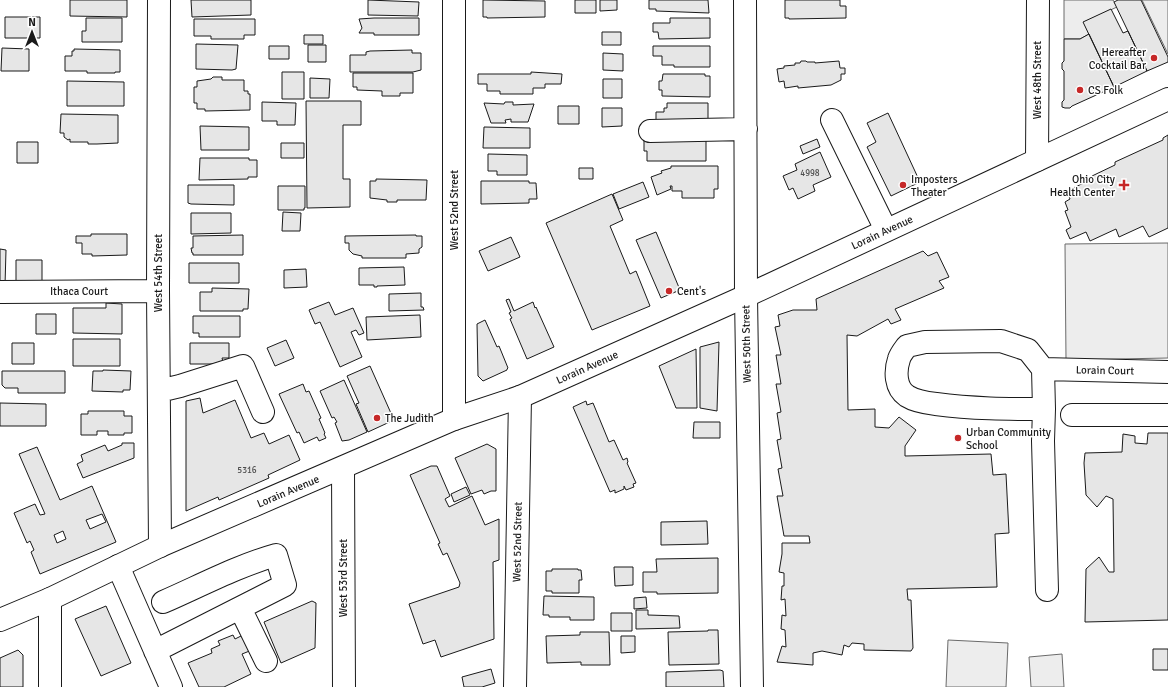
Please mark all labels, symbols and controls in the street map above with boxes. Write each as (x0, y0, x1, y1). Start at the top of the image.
north arrow (12, 12, 52, 52)
text: N (28, 16, 36, 29)
street label: West 48th Street (1031, 41, 1044, 119)
place label: Hereafter Cocktail Bar (1089, 46, 1146, 72)
marker: Hereafter Cocktail Bar (1149, 53, 1159, 63)
place label: CS Folk (1088, 84, 1124, 97)
marker: CS Folk (1075, 85, 1085, 95)
house number: 4998 (800, 168, 820, 179)
street label: West 52nd Street (448, 170, 461, 250)
place label: Imposters Theater (911, 173, 958, 199)
place label: Ohio City Health Center (1050, 173, 1116, 199)
marker: Ohio City Health Center (1118, 179, 1130, 191)
marker: Imposters Theater (898, 180, 908, 190)
street label: Lorain Avenue (849, 212, 915, 252)
street label: West 54th Street (152, 234, 165, 312)
street label: Ithaca Court (50, 285, 108, 298)
place label: Cent's (677, 285, 706, 298)
marker: Cent's (664, 286, 674, 296)
street label: West 50th Street (739, 305, 754, 383)
street label: Lorain Avenue (554, 348, 620, 387)
street label: Lorain Court (1076, 363, 1135, 378)
place label: The Judith (385, 412, 434, 425)
marker: The Judith (372, 413, 382, 423)
place label: Urban Community School (966, 426, 1052, 452)
marker: Urban Community School (953, 433, 963, 443)
house number: 5316 (237, 465, 257, 476)
street label: Lorain Avenue (255, 472, 321, 510)
street label: West 52nd Street (510, 502, 525, 582)
street label: West 53rd Street (337, 539, 350, 617)

